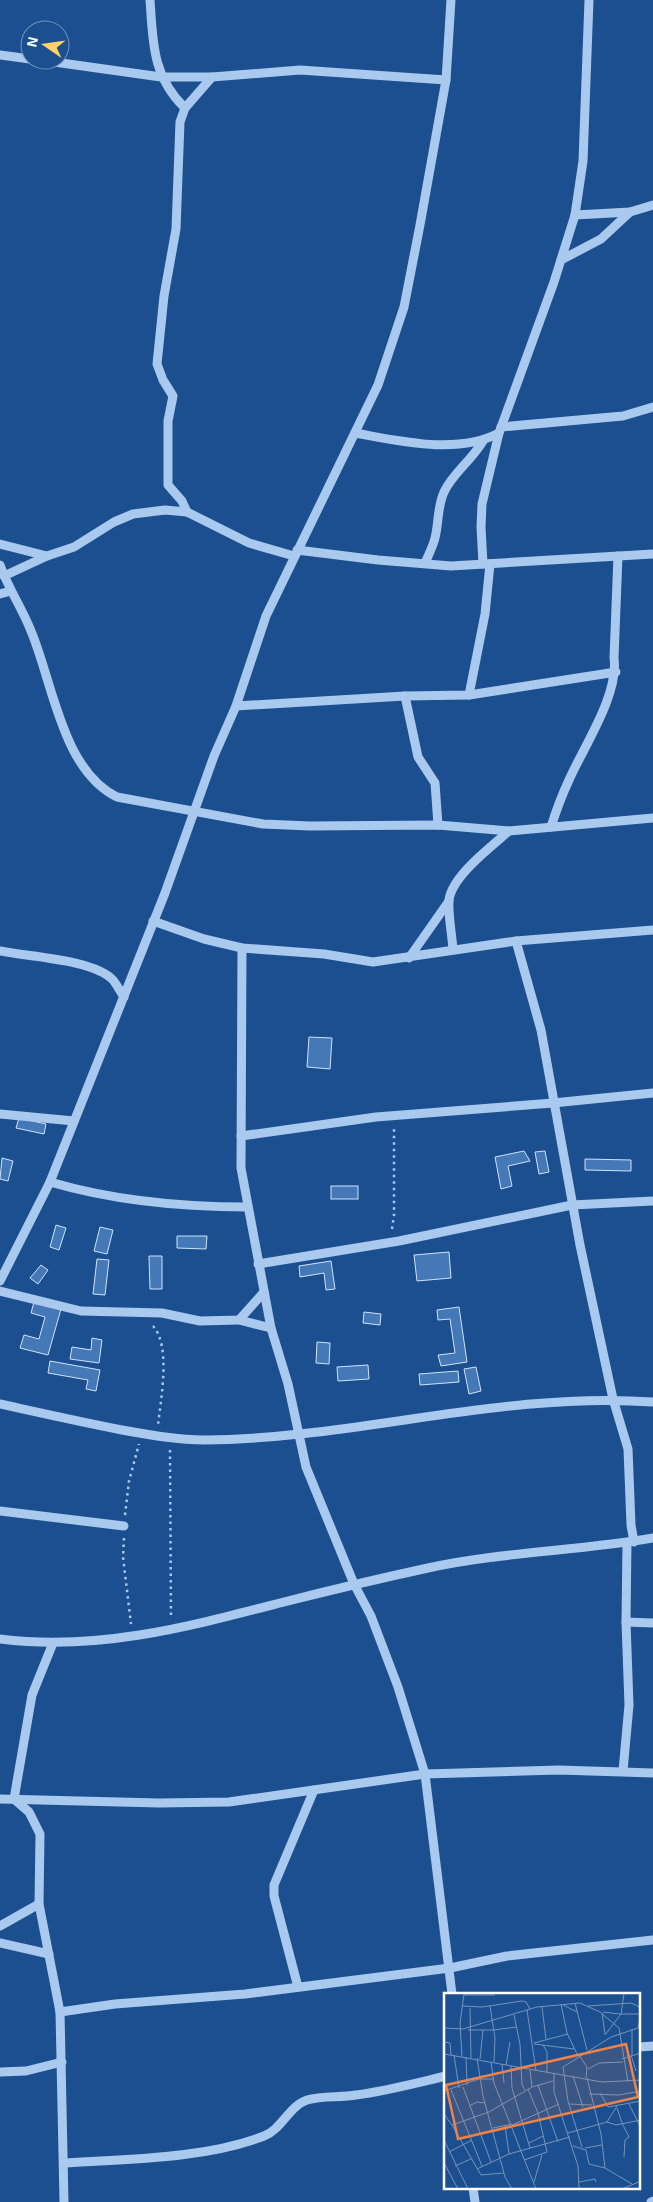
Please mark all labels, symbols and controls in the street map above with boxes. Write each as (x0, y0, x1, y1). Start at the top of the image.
north arrow (20, 20, 70, 70)
text: N (22, 35, 41, 49)
inset map (444, 1993, 640, 2190)

